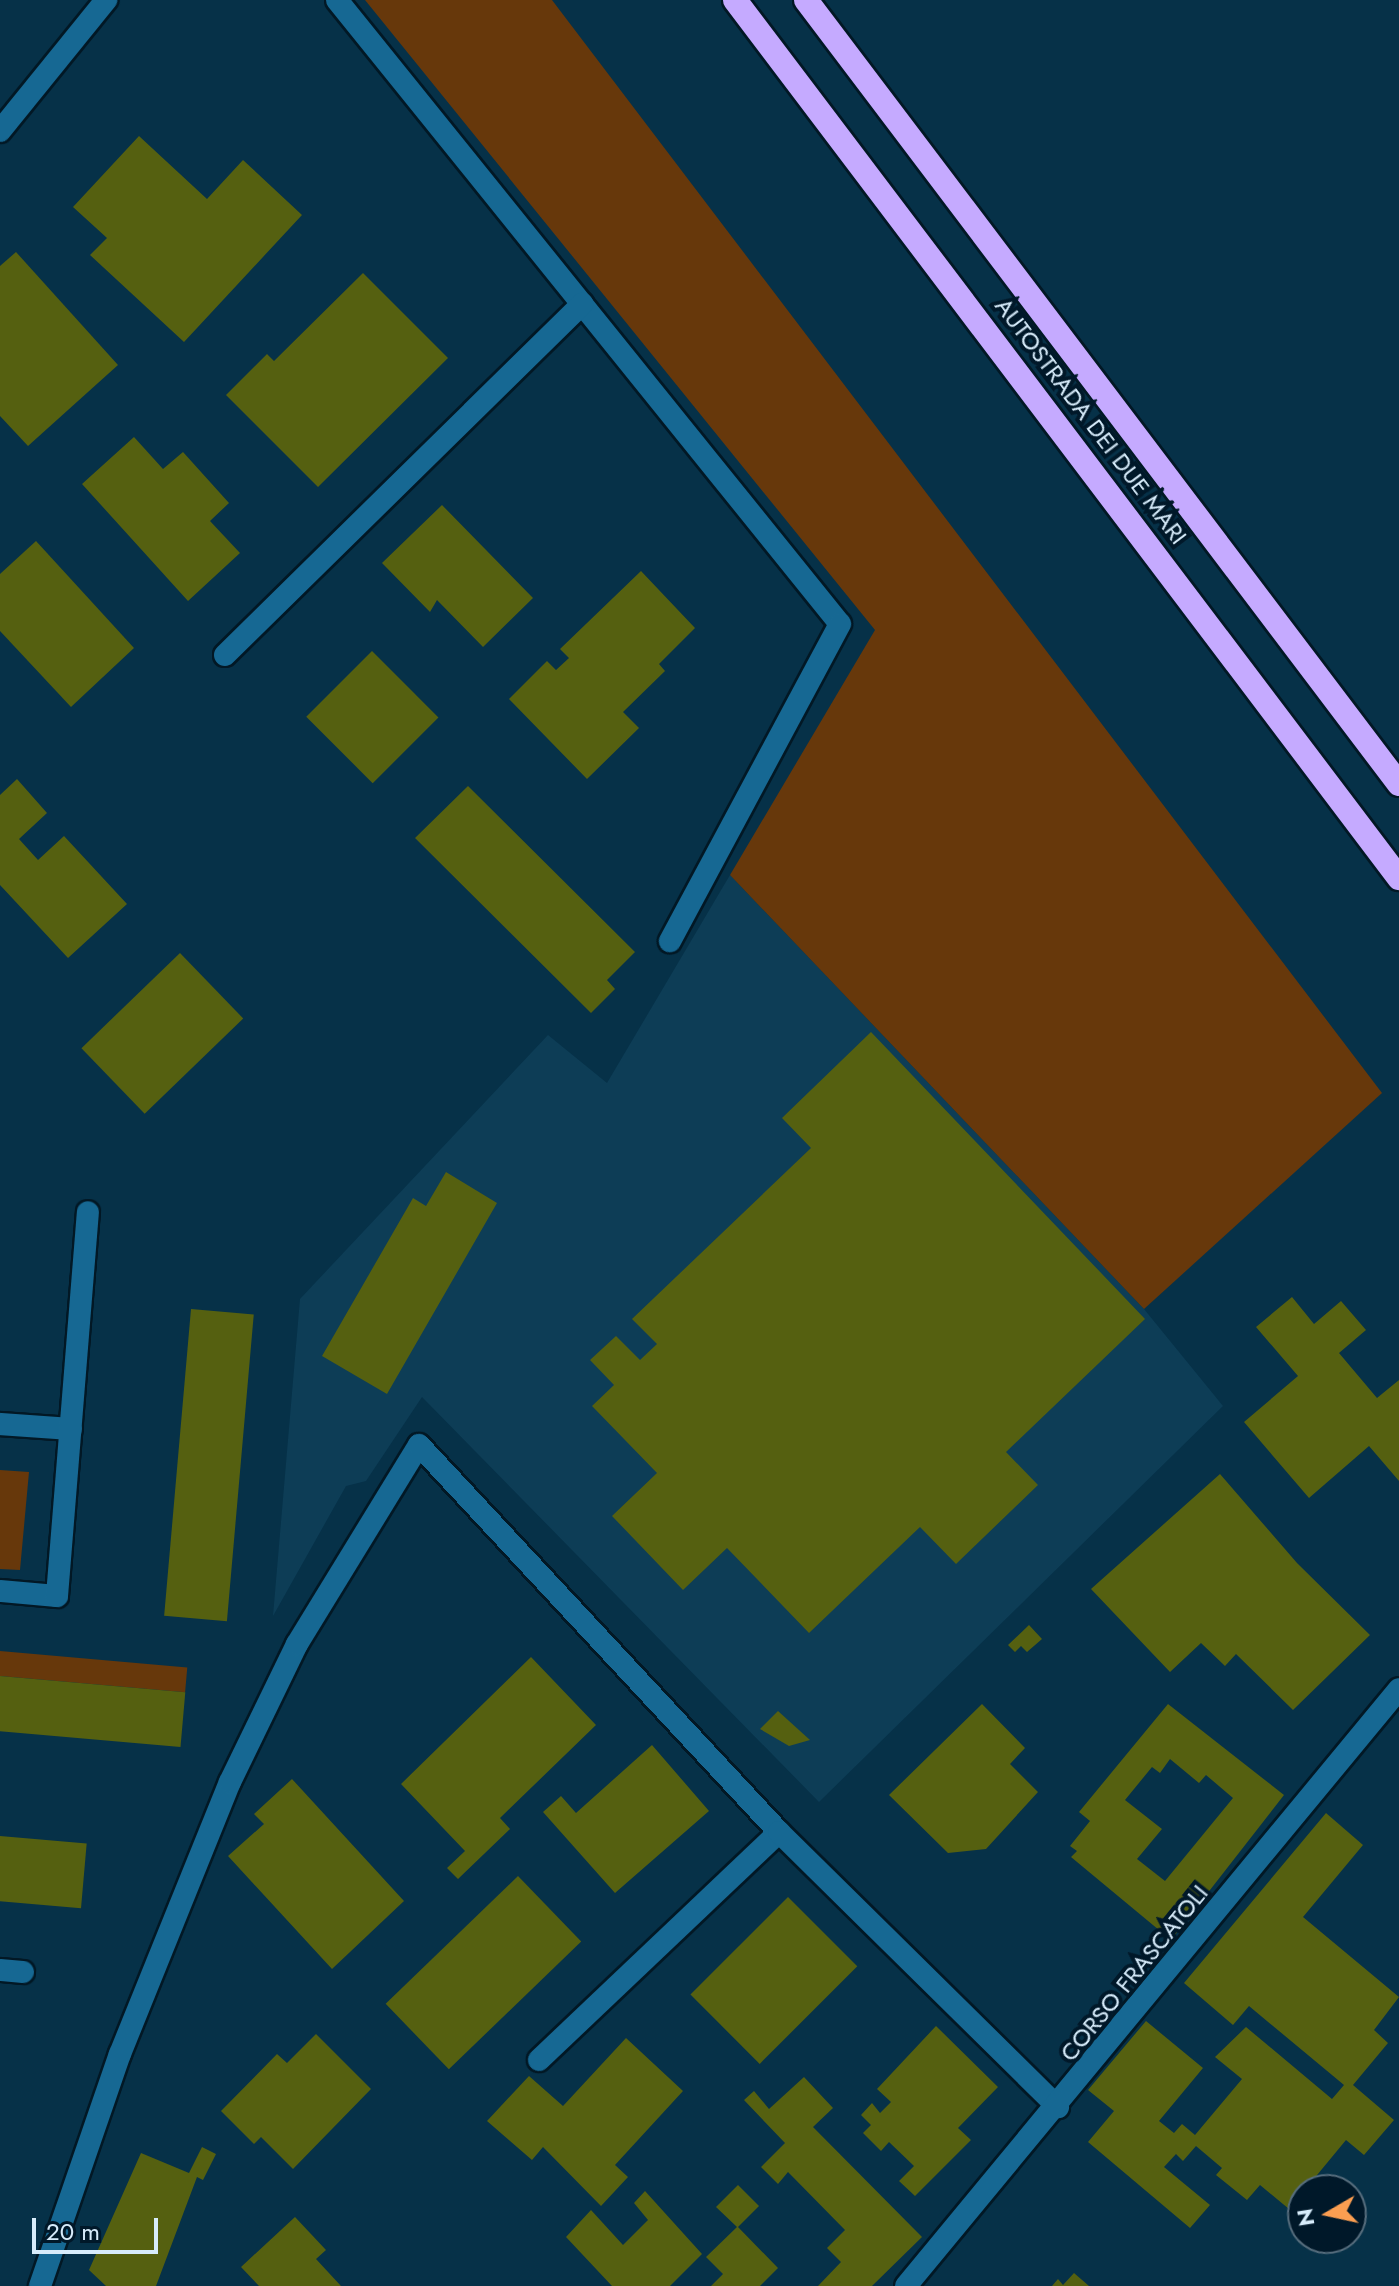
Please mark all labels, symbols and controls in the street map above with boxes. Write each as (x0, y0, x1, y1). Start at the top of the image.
street label: AUTOSTRADA DEI DUE MARI (989, 292, 1193, 550)
street label: CORSO FRASCATOLI (1054, 1879, 1214, 2067)
north arrow (1287, 2174, 1367, 2254)
scale bar (36, 2202, 162, 2252)
text: N (1288, 2206, 1322, 2229)
text: 20 m (46, 2214, 100, 2249)

